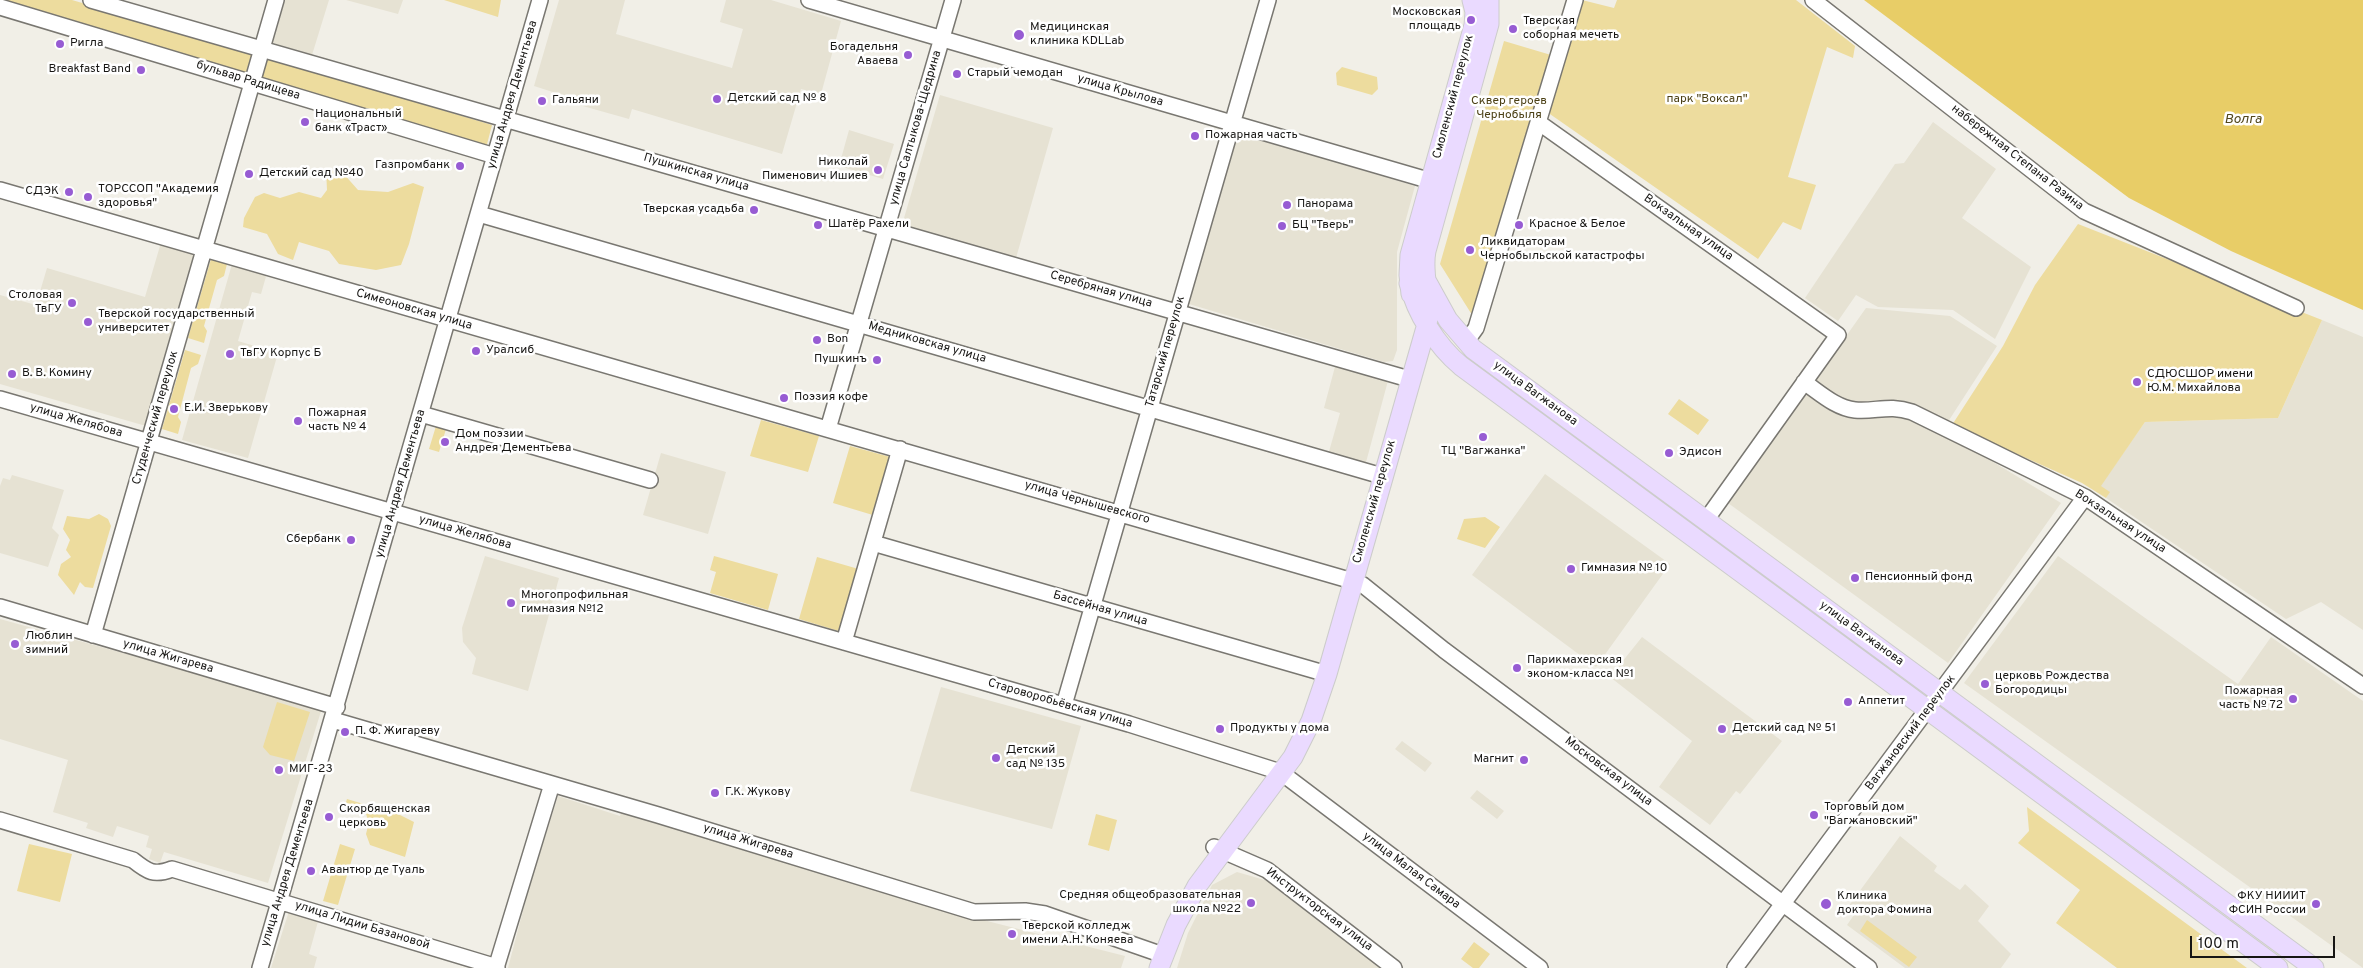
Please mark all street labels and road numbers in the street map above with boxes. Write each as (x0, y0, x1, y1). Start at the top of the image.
street label: улица Андрея Дементьева (485, 19, 541, 171)
street label: Смоленский переулок (1431, 33, 1477, 161)
street label: улица Салтыкова-Щедрина (887, 49, 945, 207)
street label: бульвар Радищева (194, 58, 302, 104)
street label: улица Крылова (1075, 72, 1165, 110)
street label: набережная Степана Разина (1948, 102, 2086, 214)
street label: Пушкинская улица (642, 151, 750, 195)
street label: Вокзальная улица (1641, 192, 1735, 264)
street label: Серебряная улица (1048, 269, 1154, 311)
street label: Симеоновская улица (354, 286, 474, 334)
street label: Татарский переулок (1143, 295, 1189, 409)
street label: Медниковская улица (866, 319, 988, 367)
street label: Студенческий переулок (130, 349, 182, 487)
street label: улица Вагжанова (1490, 359, 1580, 429)
street label: улица Желябова (28, 401, 124, 441)
street label: улица Андрея Дементьева (373, 408, 429, 560)
street label: Смоленский переулок (1350, 439, 1400, 565)
street label: улица Чернышевского (1023, 478, 1151, 528)
street label: Вокзальная улица (2072, 487, 2168, 557)
street label: улица Желябова (417, 513, 513, 553)
street label: Бассейная улица (1051, 589, 1149, 629)
street label: улица Вагжанова (1816, 599, 1906, 669)
street label: улица Жигарева (121, 637, 215, 677)
street label: Вагжановский переулок (1863, 672, 1959, 794)
street label: Староворобьёвская улица (986, 676, 1134, 732)
street label: Московская улица (1561, 734, 1655, 810)
street label: улица Андрея Дементьева (259, 797, 317, 949)
street label: улица Жигарева (701, 821, 795, 863)
street label: улица Малая Самара (1359, 830, 1463, 912)
street label: Инструкторская улица (1263, 865, 1375, 955)
street label: улица Лидии Базановой (293, 899, 431, 953)

